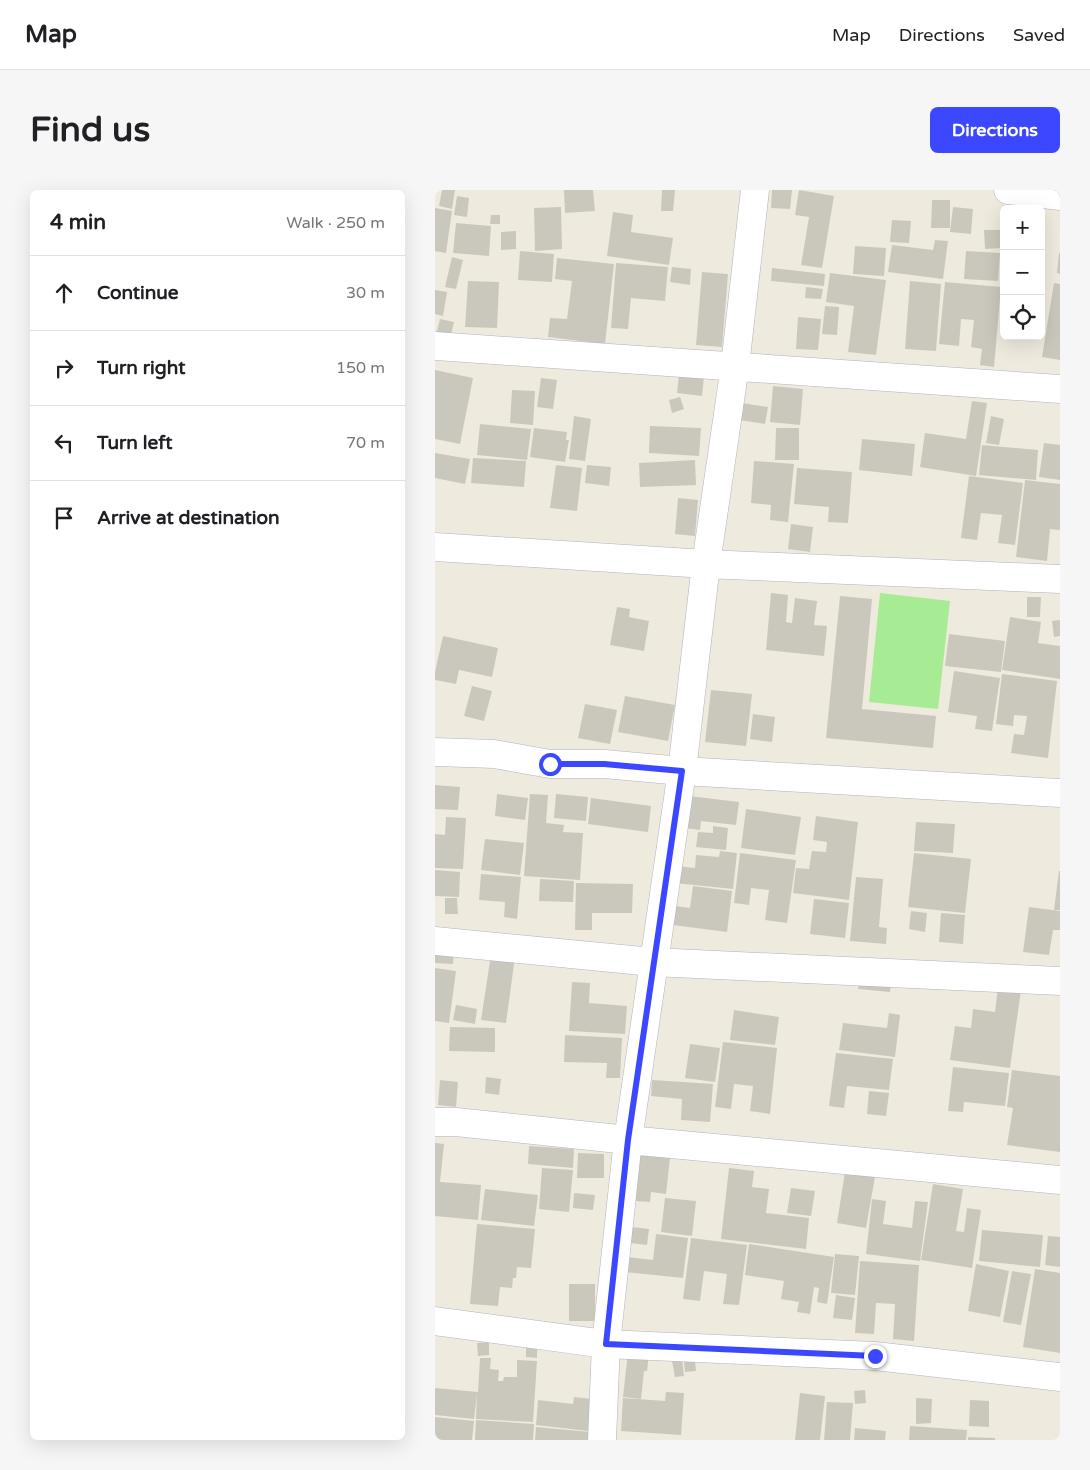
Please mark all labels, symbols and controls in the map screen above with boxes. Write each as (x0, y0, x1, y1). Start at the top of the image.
text: Map (25, 20, 77, 49)
text: Map (832, 24, 871, 46)
text: Directions (899, 24, 985, 46)
text: Saved (1013, 24, 1065, 46)
button: Directions (930, 107, 1060, 153)
text: Find us (30, 109, 150, 151)
map controls (1000, 205, 1045, 340)
button: + (1000, 205, 1045, 250)
text: 4 min (50, 210, 106, 235)
text: Walk · 250 m (286, 213, 385, 233)
button: − (1000, 250, 1045, 295)
icon: ahead (50, 279, 78, 307)
text: Continue (97, 282, 179, 304)
text: 30 m (346, 283, 385, 303)
button: locate (1000, 295, 1045, 340)
icon: right (50, 354, 78, 382)
text: Turn right (97, 357, 185, 379)
text: 150 m (336, 358, 385, 378)
icon: left (50, 429, 78, 457)
text: Turn left (97, 432, 173, 454)
text: 70 m (346, 433, 385, 453)
icon: arrive (50, 504, 78, 532)
text: Arrive at destination (97, 507, 280, 529)
route start (539, 753, 562, 776)
route end (864, 1345, 887, 1368)

